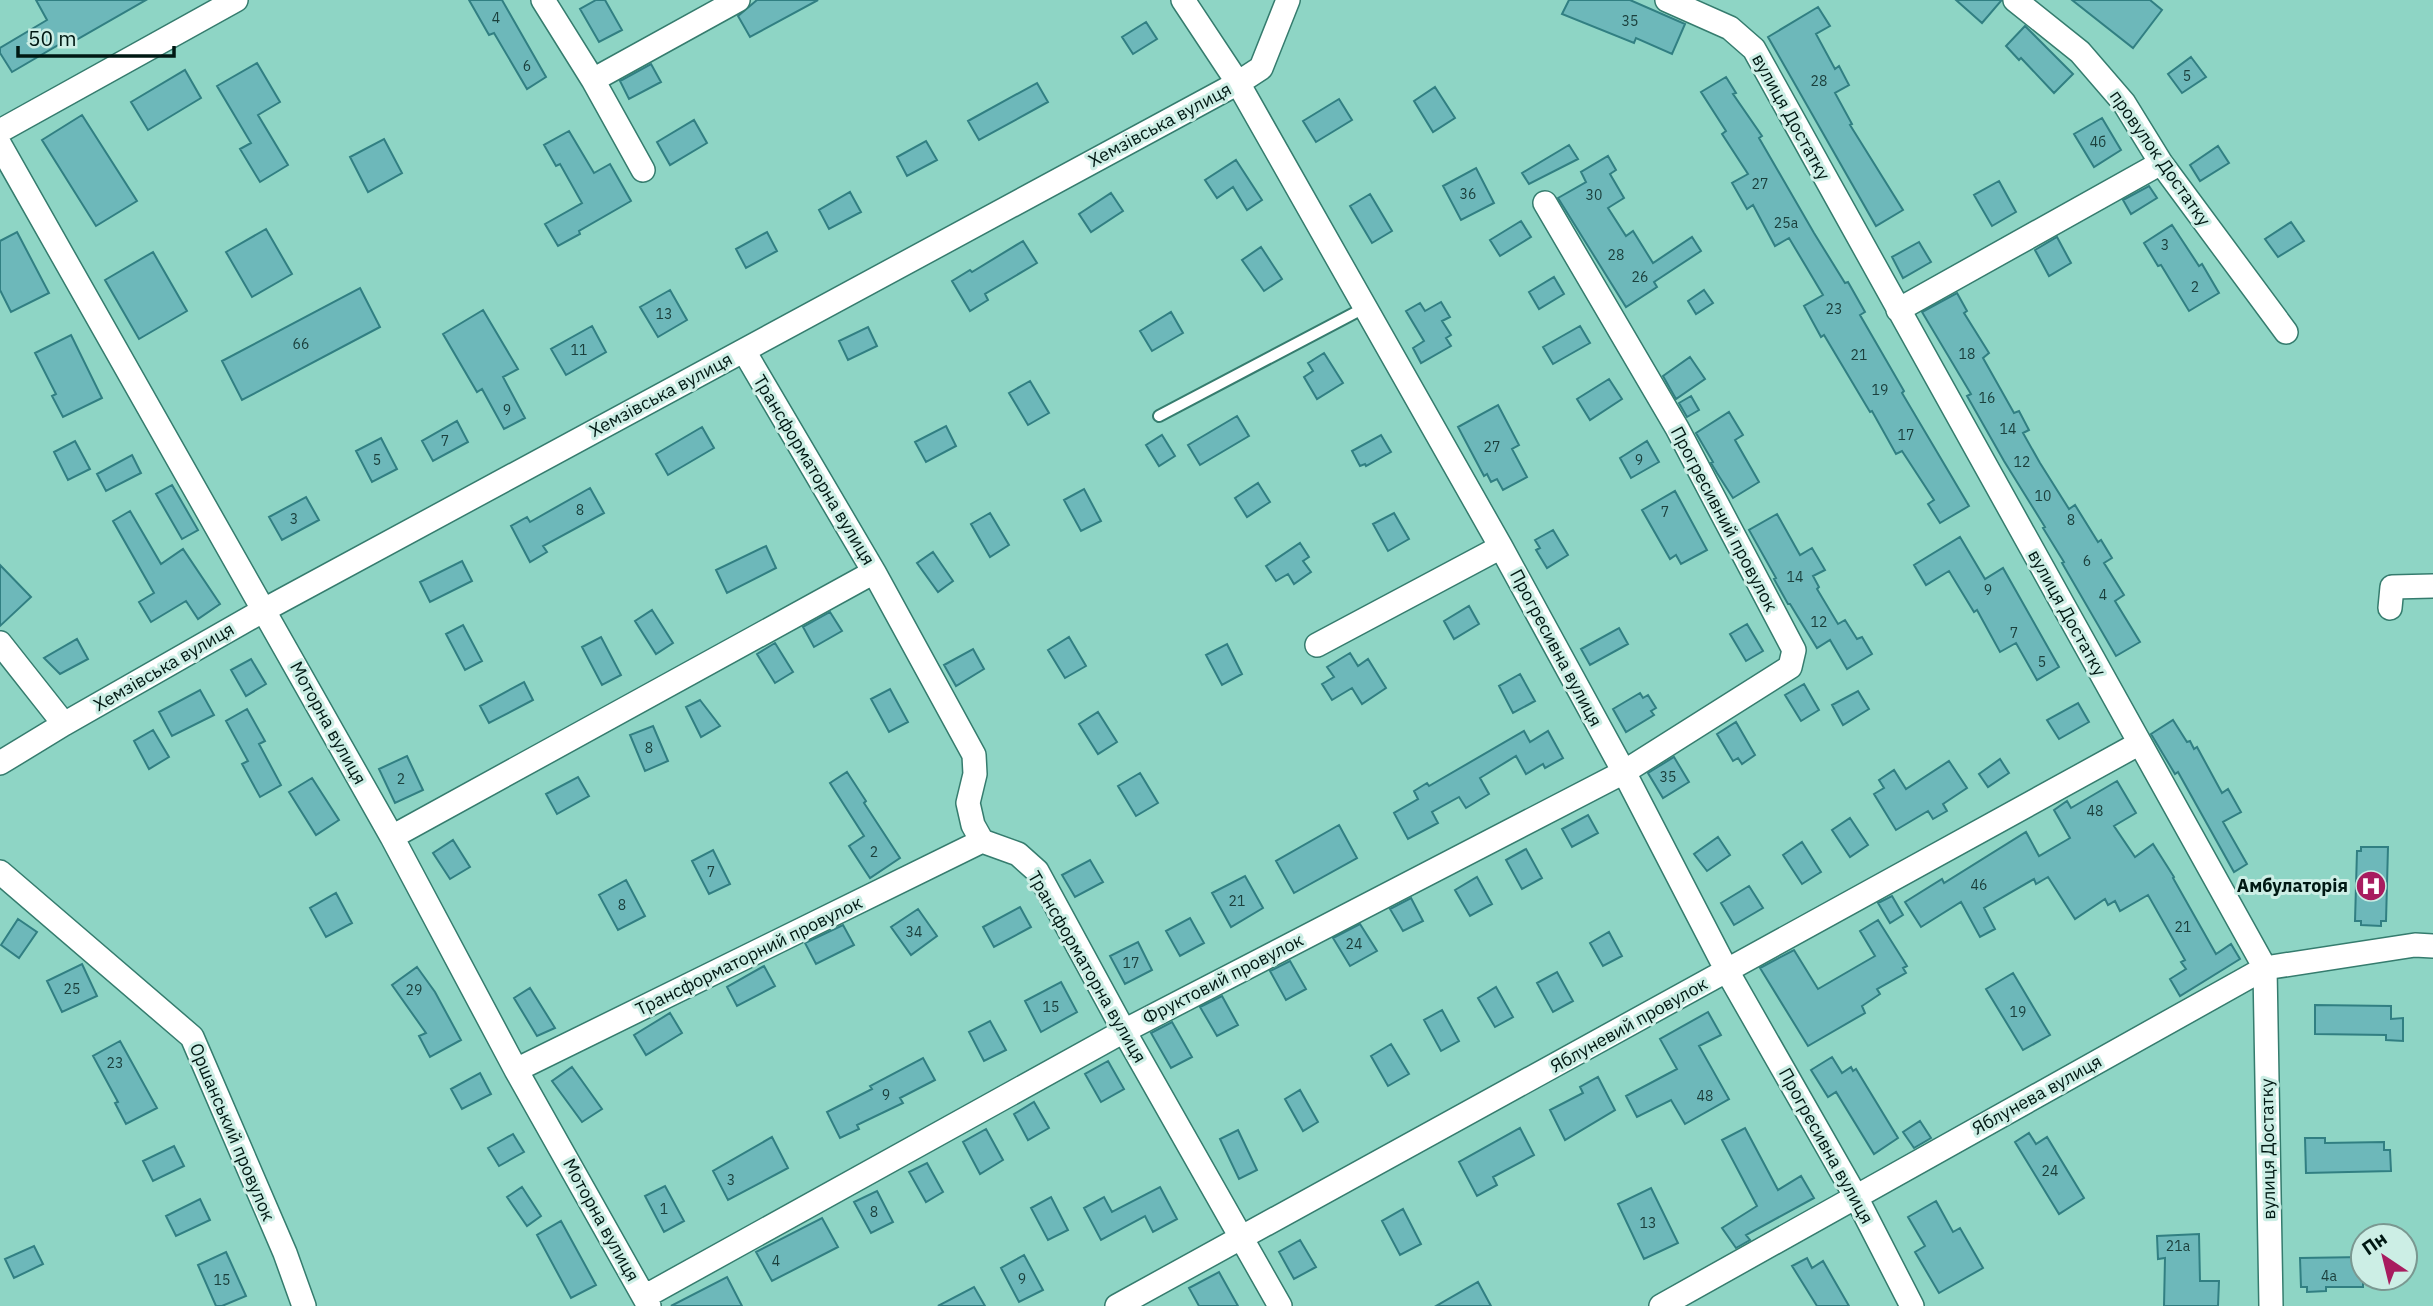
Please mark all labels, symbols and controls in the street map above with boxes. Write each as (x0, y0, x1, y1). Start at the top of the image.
house number: 4 (492, 9, 500, 27)
house number: 35 (1622, 12, 1638, 30)
scale bar (18, 14, 173, 58)
text: 50 m (28, 24, 77, 52)
street label: вулиця Достатку (1747, 49, 1836, 184)
house number: 6 (523, 57, 531, 75)
house number: 5 (2183, 67, 2191, 85)
house number: 28 (1811, 72, 1827, 90)
street label: Хемзівська вулиця (1084, 77, 1235, 172)
street label: провулок Достатку (2105, 85, 2216, 230)
house number: 4б (2090, 133, 2106, 151)
house number: 27 (1752, 175, 1768, 193)
house number: 36 (1460, 185, 1476, 203)
house number: 30 (1586, 186, 1602, 204)
house number: 25а (1774, 214, 1799, 232)
house number: 3 (2161, 236, 2169, 254)
house number: 28 (1608, 246, 1624, 264)
house number: 26 (1632, 268, 1648, 286)
house number: 2 (2191, 278, 2199, 296)
house number: 23 (1826, 300, 1842, 318)
house number: 13 (656, 305, 672, 323)
house number: 66 (293, 335, 309, 353)
house number: 11 (571, 341, 587, 359)
house number: 18 (1959, 345, 1975, 363)
house number: 21 (1851, 346, 1867, 364)
street label: Хемзівська вулиця (585, 347, 736, 442)
street label: Трансформаторна вулиця (748, 370, 880, 569)
house number: 19 (1872, 381, 1888, 399)
house number: 16 (1979, 389, 1995, 407)
house number: 9 (503, 401, 511, 419)
house number: 14 (2000, 420, 2016, 438)
street label: Прогресивний провулок (1666, 422, 1783, 615)
house number: 17 (1898, 426, 1914, 444)
house number: 7 (441, 432, 449, 450)
house number: 27 (1484, 438, 1500, 456)
house number: 5 (373, 451, 381, 469)
house number: 9 (1635, 451, 1643, 469)
house number: 12 (2014, 453, 2030, 471)
house number: 10 (2035, 487, 2051, 505)
house number: 8 (576, 501, 584, 519)
house number: 7 (1661, 503, 1669, 521)
house number: 3 (290, 510, 298, 528)
house number: 8 (2067, 511, 2075, 529)
street label: вулиця Достатку (2023, 545, 2112, 680)
house number: 6 (2083, 552, 2091, 570)
street label: Прогресивна вулиця (1505, 565, 1608, 730)
house number: 14 (1787, 568, 1803, 586)
house number: 9 (1984, 581, 1992, 599)
house number: 4 (2099, 586, 2107, 604)
house number: 12 (1811, 613, 1827, 631)
street label: Хемзівська вулиця (89, 617, 238, 716)
house number: 7 (2010, 624, 2018, 642)
house number: 5 (2038, 653, 2046, 671)
street label: Моторна вулиця (285, 657, 372, 788)
house number: 8 (645, 739, 653, 757)
house number: 35 (1660, 768, 1676, 786)
house number: 2 (397, 770, 405, 788)
house number: 48 (2087, 802, 2103, 820)
house number: 2 (870, 843, 878, 861)
house number: 7 (707, 863, 715, 881)
street label: Трансформаторна вулиця (1023, 867, 1152, 1067)
hospital icon: Амбулаторія (2354, 869, 2388, 903)
place label: Амбулаторія (2237, 874, 2348, 897)
house number: 46 (1971, 876, 1987, 894)
street label: Трансформаторний провулок (632, 891, 866, 1021)
house number: 21 (1229, 892, 1245, 910)
house number: 8 (618, 896, 626, 914)
house number: 21 (2175, 918, 2191, 936)
house number: 34 (906, 923, 922, 941)
street label: Фруктовий провулок (1138, 928, 1307, 1029)
house number: 24 (1346, 935, 1362, 953)
house number: 17 (1123, 954, 1139, 972)
street label: Яблуневий провулок (1546, 972, 1711, 1077)
house number: 25 (64, 980, 80, 998)
house number: 29 (406, 981, 422, 999)
house number: 15 (1043, 998, 1059, 1016)
house number: 19 (2010, 1003, 2026, 1021)
street label: Оршанський провулок (185, 1039, 280, 1224)
street label: Яблунева вулиця (1968, 1049, 2106, 1140)
house number: 23 (107, 1054, 123, 1072)
street label: Прогресивна вулиця (1774, 1064, 1879, 1228)
street label: вулиця Достатку (2255, 1078, 2280, 1220)
house number: 9 (882, 1086, 890, 1104)
house number: 48 (1697, 1087, 1713, 1105)
street label: Моторна вулиця (558, 1154, 645, 1285)
house number: 24 (2042, 1162, 2058, 1180)
house number: 3 (727, 1171, 735, 1189)
house number: 1 (660, 1200, 668, 1218)
house number: 8 (870, 1203, 878, 1221)
house number: 13 (1640, 1214, 1656, 1232)
north arrow (2349, 1222, 2419, 1292)
text: Пн (2357, 1226, 2391, 1260)
house number: 21а (2166, 1237, 2191, 1255)
house number: 4 (772, 1252, 780, 1270)
house number: 4а (2321, 1267, 2337, 1285)
house number: 9 (1018, 1270, 1026, 1288)
house number: 15 (214, 1271, 230, 1289)

